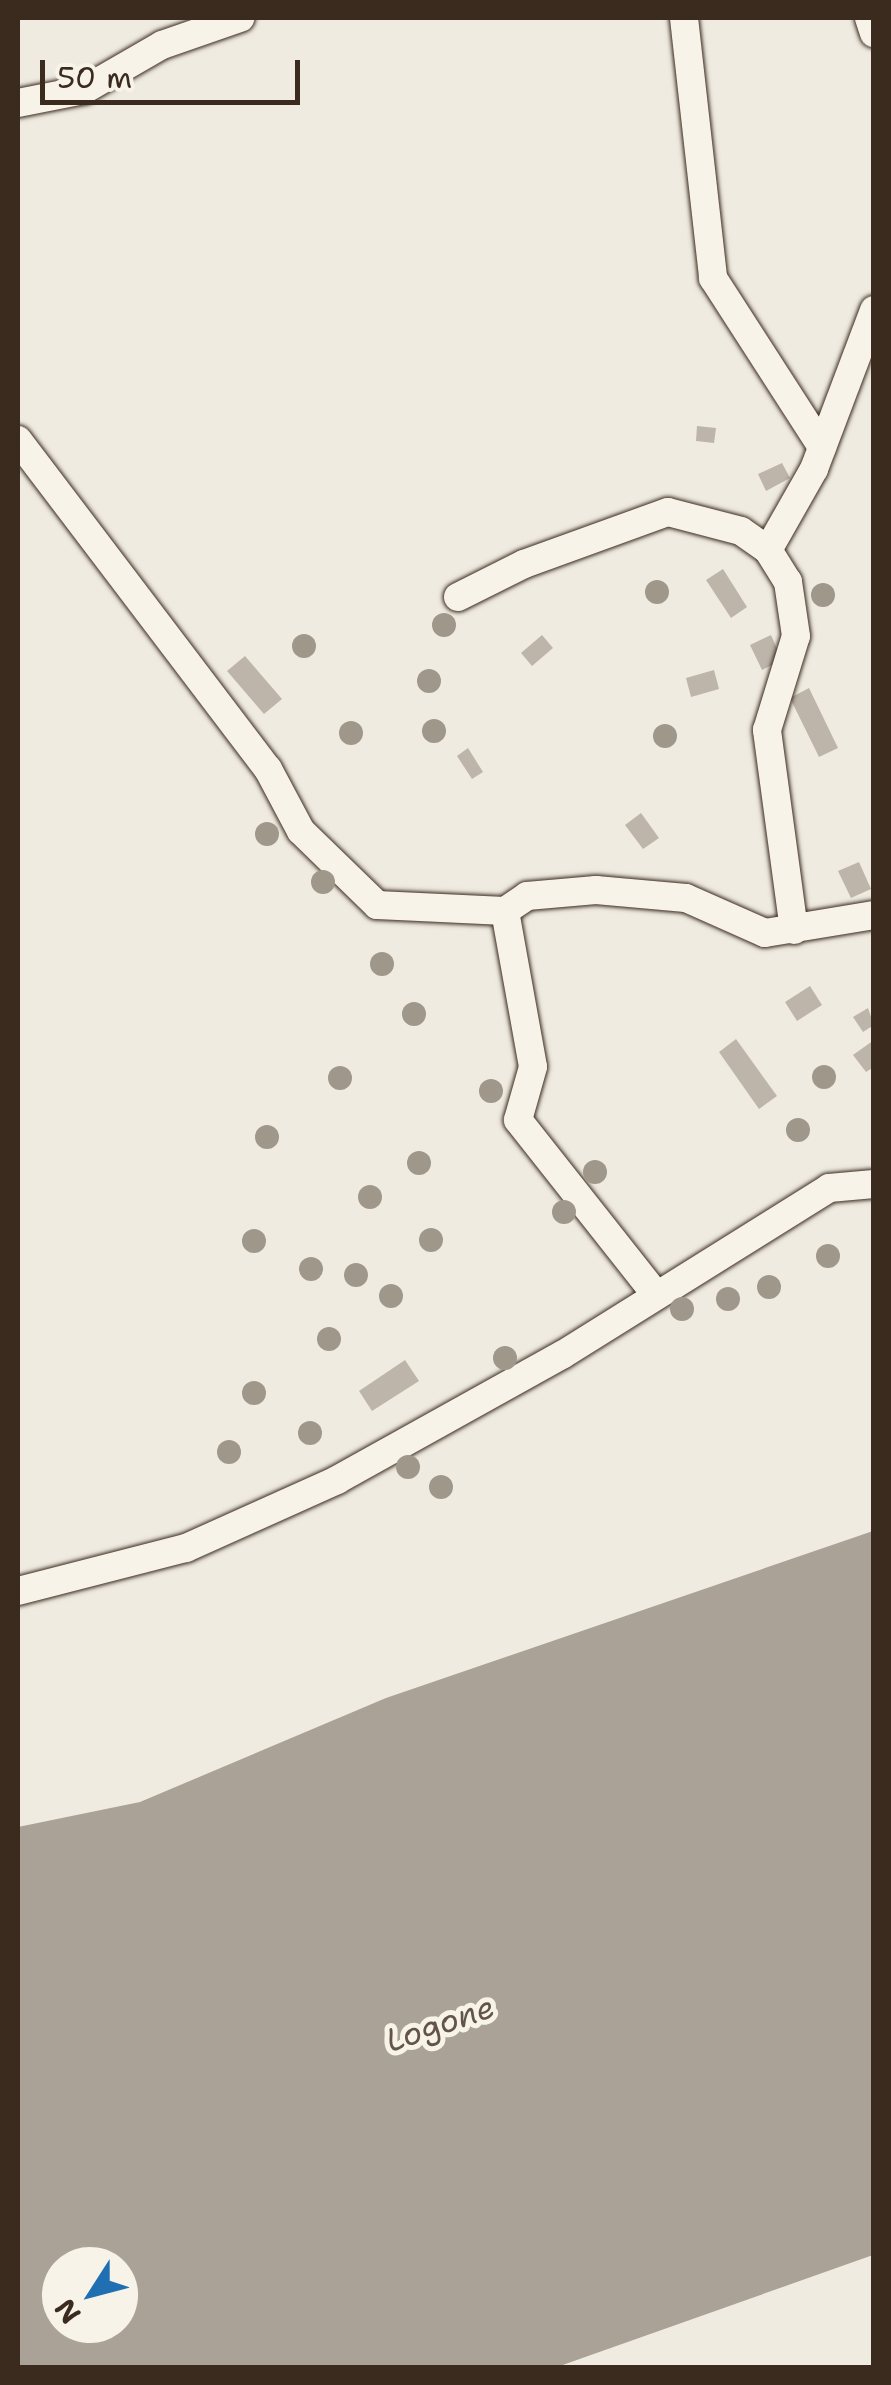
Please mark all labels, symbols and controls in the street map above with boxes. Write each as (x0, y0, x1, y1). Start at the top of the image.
scale bar (45, 40, 305, 102)
text: 50 m (57, 57, 132, 98)
water label: Logone (381, 1988, 499, 2060)
north arrow (40, 2245, 140, 2345)
text: N (45, 2291, 89, 2332)

